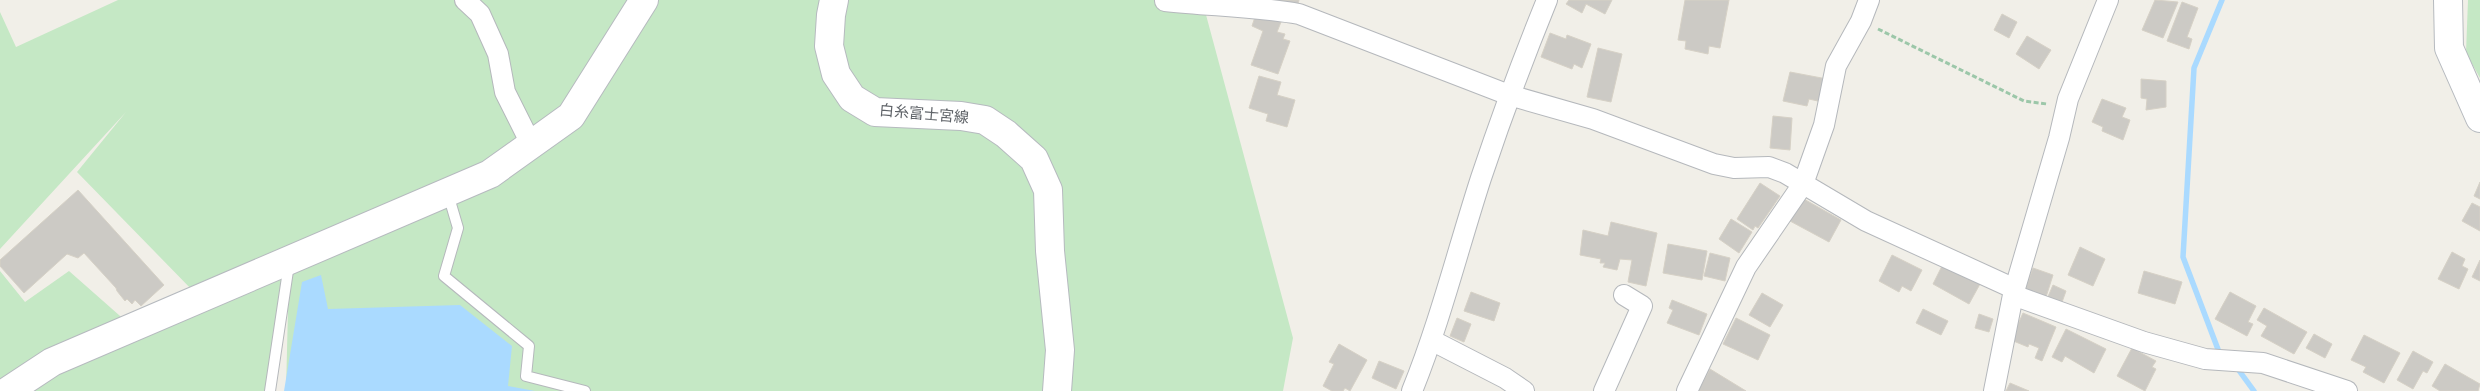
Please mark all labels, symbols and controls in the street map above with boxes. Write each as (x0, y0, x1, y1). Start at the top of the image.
street label: 白糸富士宮線 (878, 100, 970, 127)

